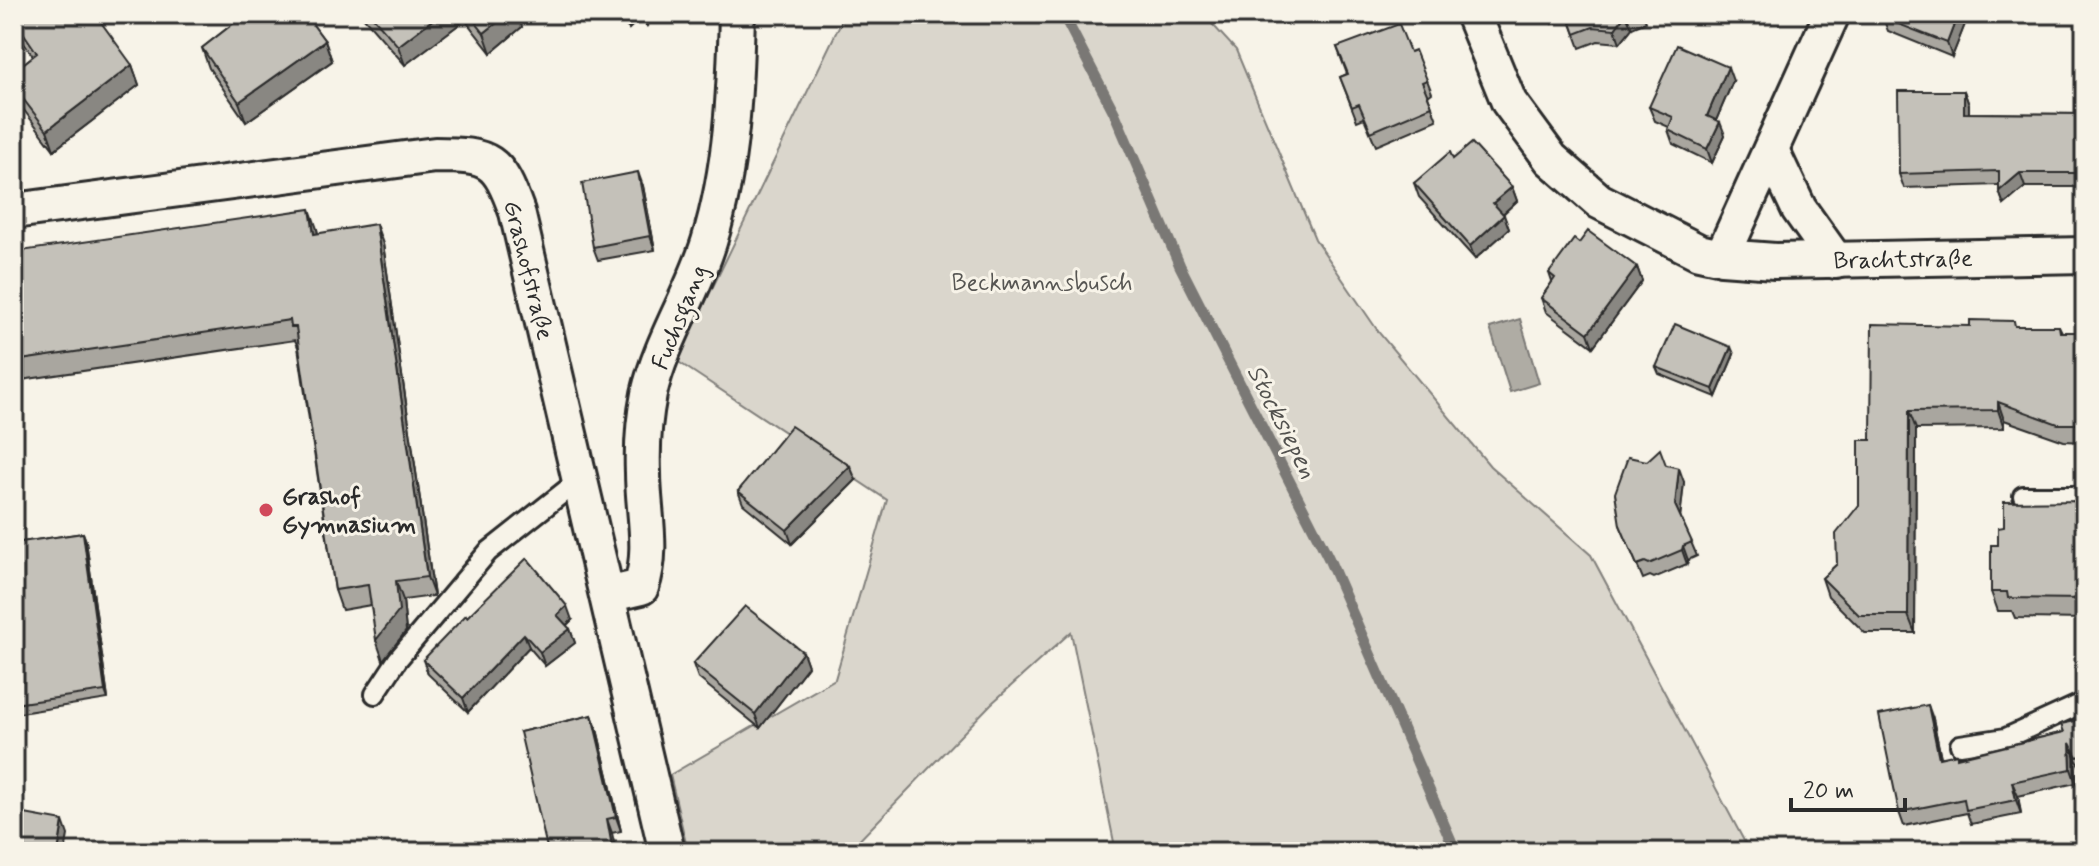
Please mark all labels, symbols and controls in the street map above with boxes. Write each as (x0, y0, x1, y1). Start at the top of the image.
street label: Grashofstraße (495, 197, 560, 344)
street label: Brachtstraße (1833, 244, 1973, 277)
street label: Fuchsgang (645, 261, 718, 376)
park label: Beckmannsbusch (951, 268, 1133, 299)
water label: Stocksiepen (1238, 359, 1324, 485)
place label: Grashof Gymnasium (282, 482, 416, 541)
marker: Grashof Gymnasium (257, 501, 275, 519)
scale bar (1791, 762, 1905, 812)
text: 20 m (1803, 776, 1854, 807)

